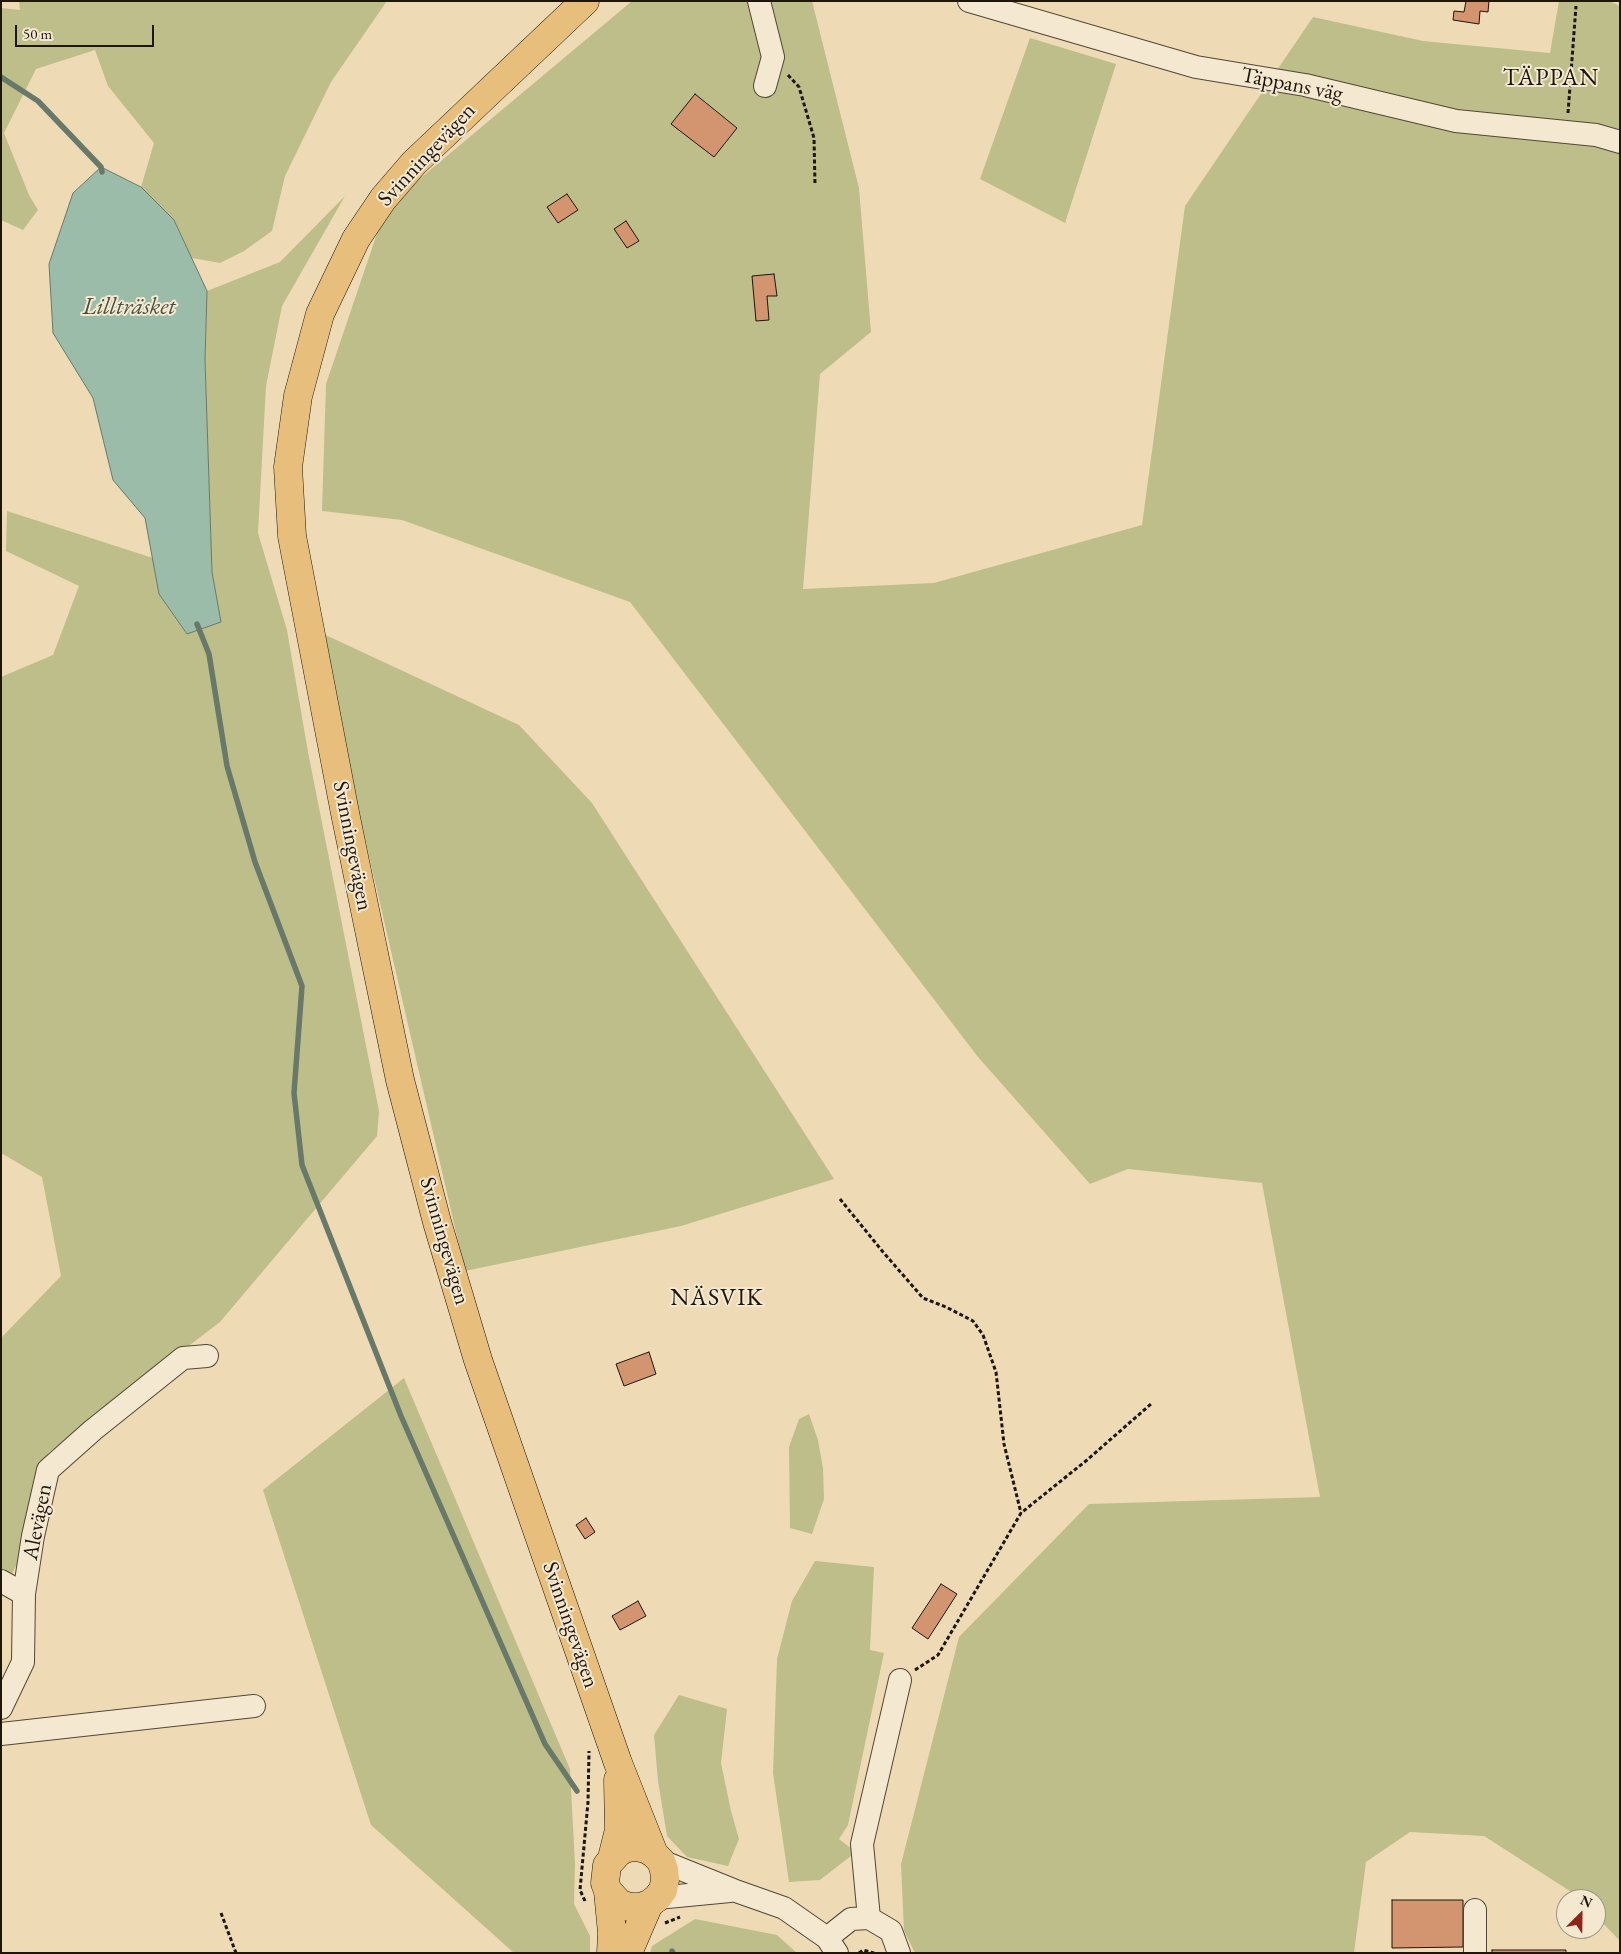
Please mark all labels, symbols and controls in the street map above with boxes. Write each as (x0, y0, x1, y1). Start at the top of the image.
scale bar (18, 15, 156, 47)
text: 50 m (23, 24, 52, 43)
street label: Täppans väg (1239, 62, 1345, 108)
district label: TÄPPAN (1502, 64, 1600, 92)
street label: Svinningevägen (373, 98, 481, 212)
water label: Lillträsket (82, 293, 176, 321)
street label: Svinningevägen (326, 779, 378, 913)
street label: Svinningevägen (413, 1174, 475, 1308)
district label: NÄSVIK (670, 1284, 764, 1312)
street label: Alevägen (18, 1482, 58, 1562)
street label: Svinningevägen (536, 1559, 604, 1691)
north arrow (1556, 1889, 1606, 1939)
text: N (1578, 1891, 1595, 1912)

